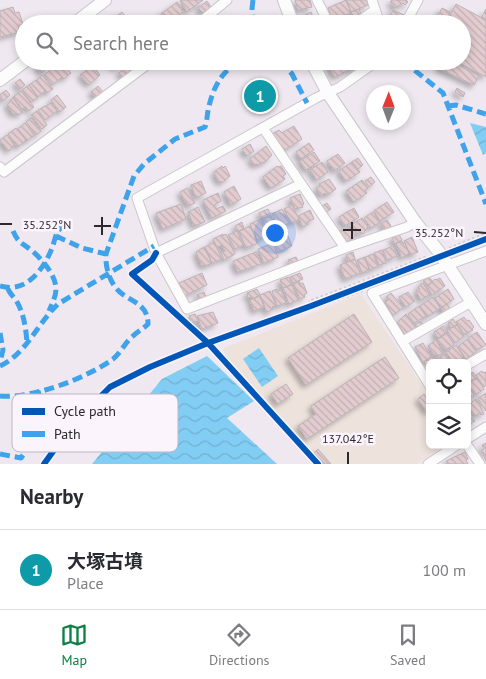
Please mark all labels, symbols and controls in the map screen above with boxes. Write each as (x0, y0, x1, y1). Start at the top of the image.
search box (15, 15, 471, 70)
icon: search (33, 29, 61, 57)
text: Search here (73, 31, 169, 55)
pin: 1 (244, 77, 276, 115)
north arrow (366, 85, 411, 130)
text: 35.252°N (23, 217, 71, 232)
your location (262, 220, 288, 246)
text: 35.252°N (415, 225, 463, 240)
map controls (426, 359, 471, 449)
button: locate (426, 359, 471, 404)
legend (12, 394, 178, 452)
text: Cycle path (54, 402, 116, 420)
button: layers (426, 404, 471, 449)
text: Path (54, 425, 81, 443)
text: 137.042°E (322, 431, 374, 446)
text: Nearby (20, 483, 83, 510)
text: 大塚古墳 (67, 549, 143, 573)
text: 1 (31, 560, 41, 580)
text: 100 m (423, 560, 466, 580)
text: Place (67, 573, 104, 593)
tab: Map (60, 621, 88, 669)
tab: Directions (209, 621, 269, 669)
tab: Saved (390, 621, 426, 669)

